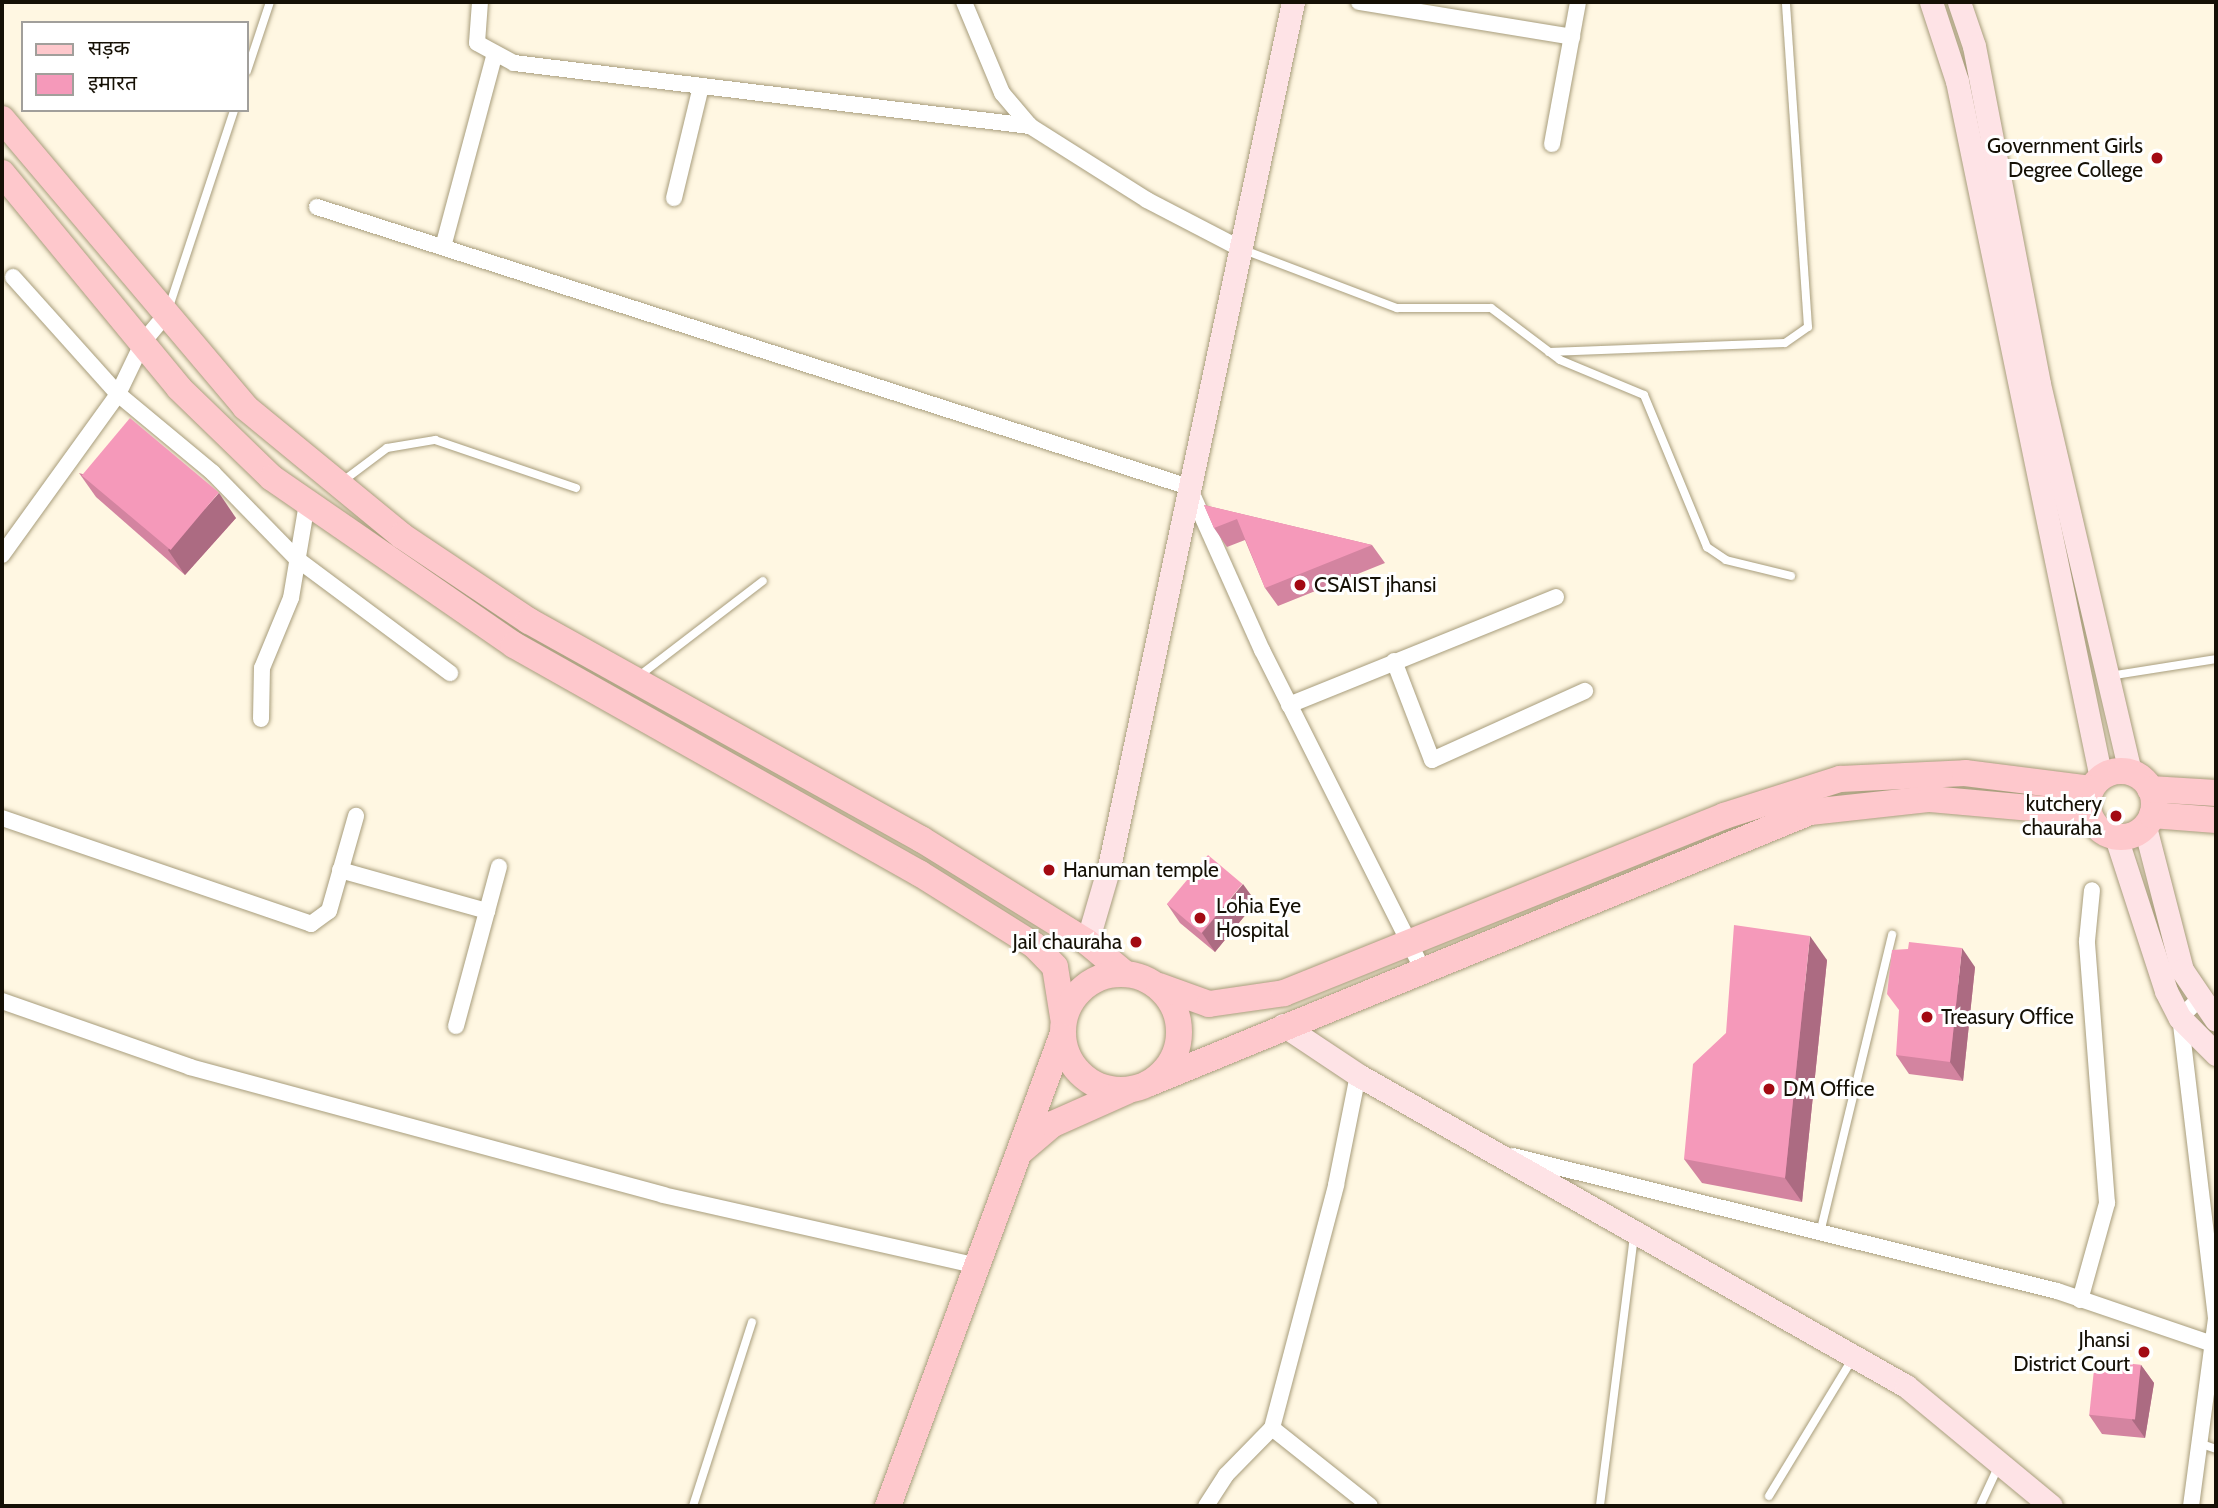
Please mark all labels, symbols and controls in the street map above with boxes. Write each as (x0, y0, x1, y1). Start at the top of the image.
legend (21, 21, 248, 112)
text: सड़क (88, 35, 130, 60)
text: इमारत (88, 70, 137, 95)
place label: Government Girls Degree College (1987, 133, 2143, 183)
marker: Government Girls Degree College (2149, 150, 2165, 166)
place label: CSAIST jhansi (1314, 572, 1436, 598)
marker: CSAIST jhansi (1292, 577, 1308, 593)
place label: kutchery chauraha (2022, 791, 2102, 841)
marker: kutchery chauraha (2108, 808, 2124, 824)
place label: Hanuman temple (1063, 857, 1219, 883)
marker: Hanuman temple (1041, 862, 1057, 878)
place label: Lohia Eye Hospital (1216, 893, 1301, 943)
marker: Lohia Eye Hospital (1190, 908, 1210, 928)
place label: Jail chauraha (1013, 929, 1122, 955)
marker: Jail chauraha (1128, 934, 1144, 950)
place label: Treasury Office (1941, 1004, 2074, 1030)
marker: Treasury Office (1919, 1009, 1935, 1025)
place label: DM Office (1783, 1076, 1874, 1102)
marker: DM Office (1761, 1081, 1777, 1097)
place label: Jhansi District Court (2013, 1327, 2130, 1377)
marker: Jhansi District Court (2136, 1344, 2152, 1360)

